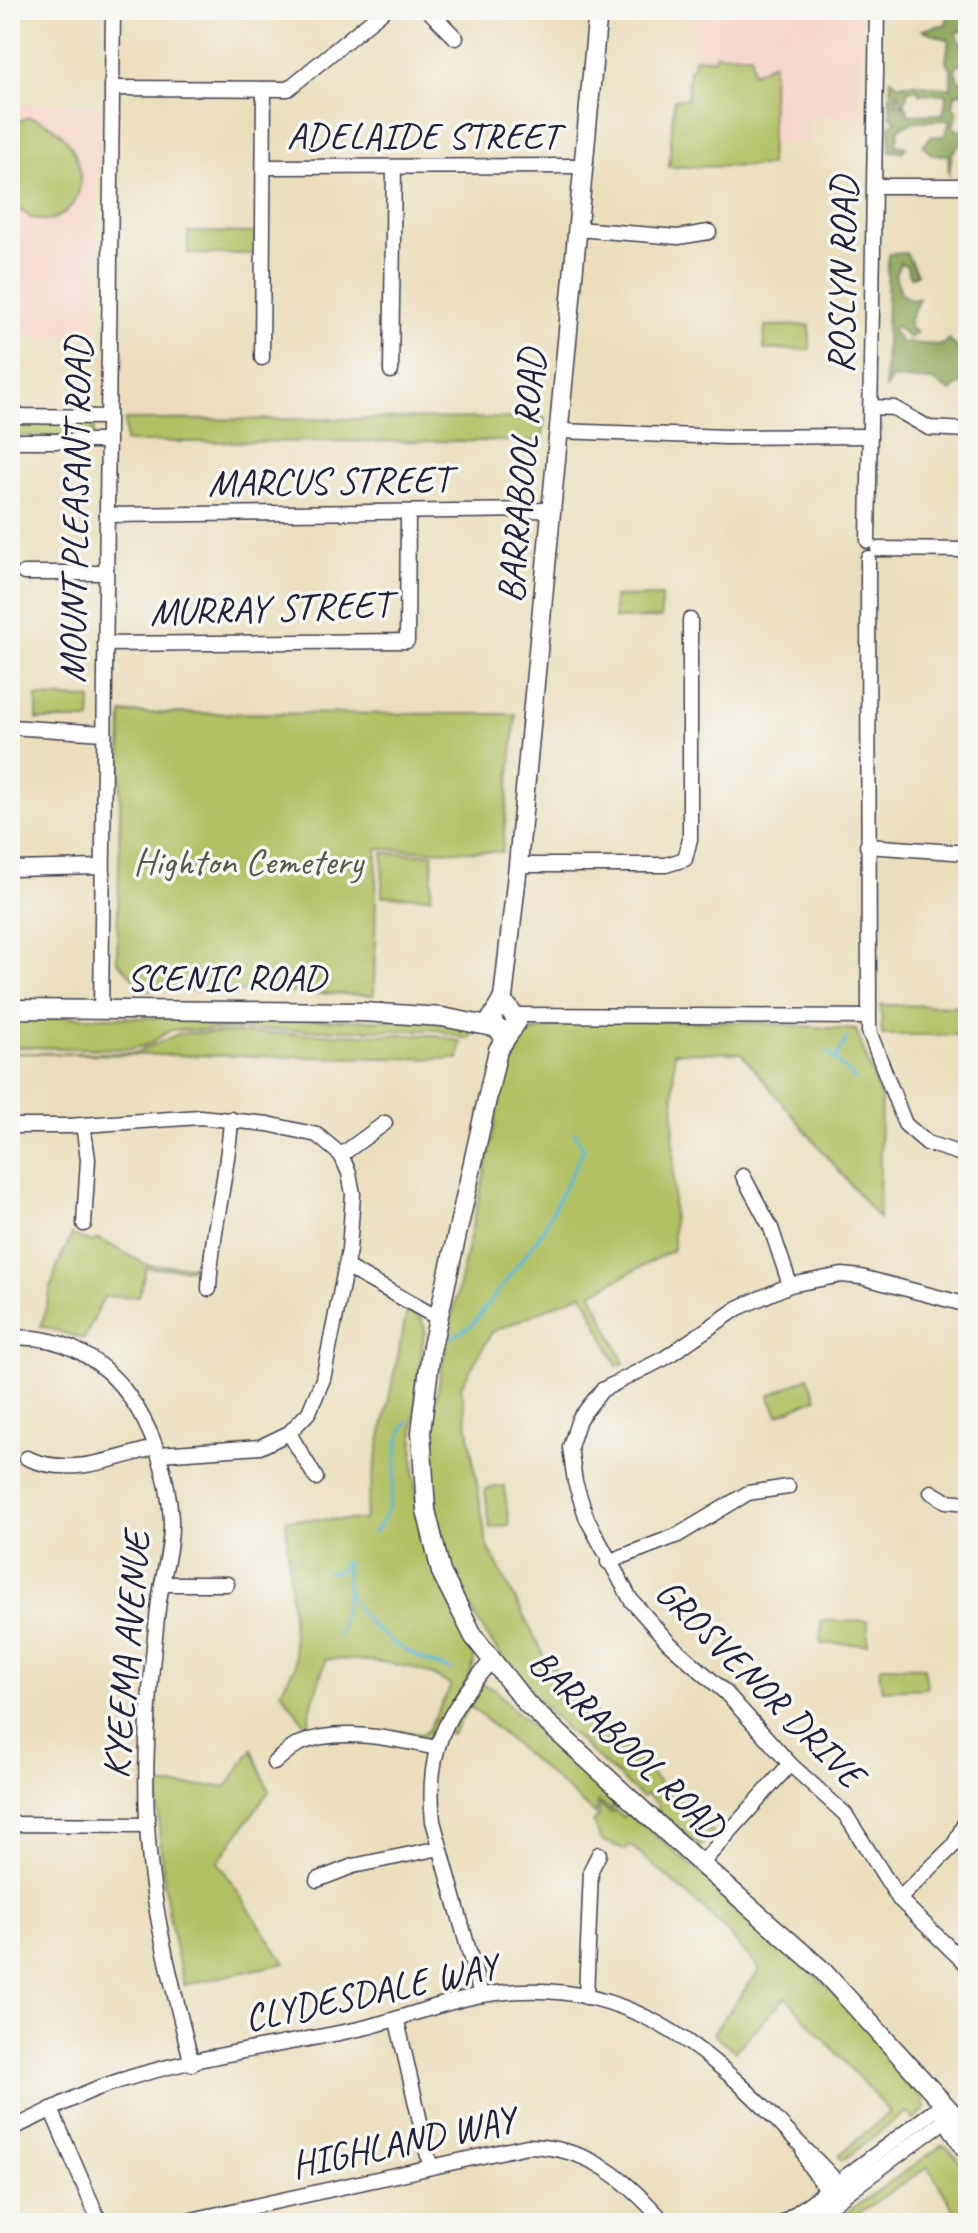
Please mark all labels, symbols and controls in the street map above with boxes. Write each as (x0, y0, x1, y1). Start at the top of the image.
street label: ADELAIDE STREET (287, 112, 567, 159)
street label: ROSLYN ROAD (817, 173, 867, 374)
street label: MOUNT PLEASANT ROAD (48, 334, 102, 683)
street label: BARRABOOL ROAD (487, 344, 556, 605)
street label: MARCUS STREET (208, 455, 460, 507)
street label: MURRAY STREET (149, 580, 401, 636)
park label: Highton Cemetery (133, 838, 366, 885)
street label: SCENIC ROAD (126, 954, 329, 1001)
street label: KYEEMA AVENUE (92, 1525, 161, 1780)
street label: GROSVENOR DRIVE (646, 1569, 878, 1801)
street label: BARRABOOL ROAD (519, 1639, 737, 1851)
street label: CLYDESDALE WAY (240, 1941, 507, 2042)
street label: HIGHLAND WAY (287, 2094, 525, 2189)

